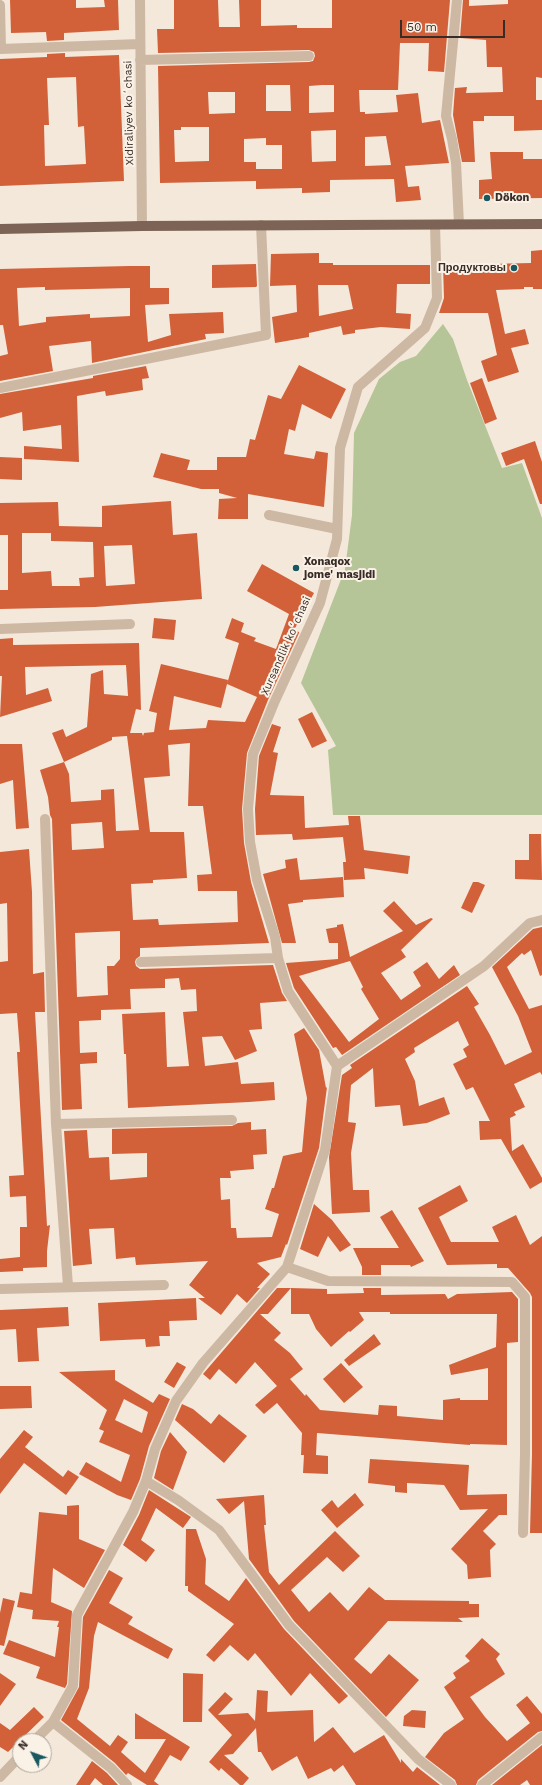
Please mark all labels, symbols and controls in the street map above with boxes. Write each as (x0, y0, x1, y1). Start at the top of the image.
scale bar (402, 12, 507, 38)
text: 50 m (407, 20, 437, 34)
street label: Xidiraliyev koʻchasi (121, 61, 137, 165)
place label: Dökon (495, 191, 529, 205)
marker: Dökon (482, 193, 492, 203)
place label: Продуктовы (438, 261, 506, 275)
marker: Продуктовы (509, 263, 519, 273)
place label: Xonaqox jome' masjidi (304, 555, 375, 581)
marker: Xonaqox jome' masjidi (291, 563, 301, 573)
street label: Xursandlik koʻchasi (258, 595, 314, 697)
north arrow (12, 1733, 52, 1773)
text: N (16, 1738, 31, 1753)

